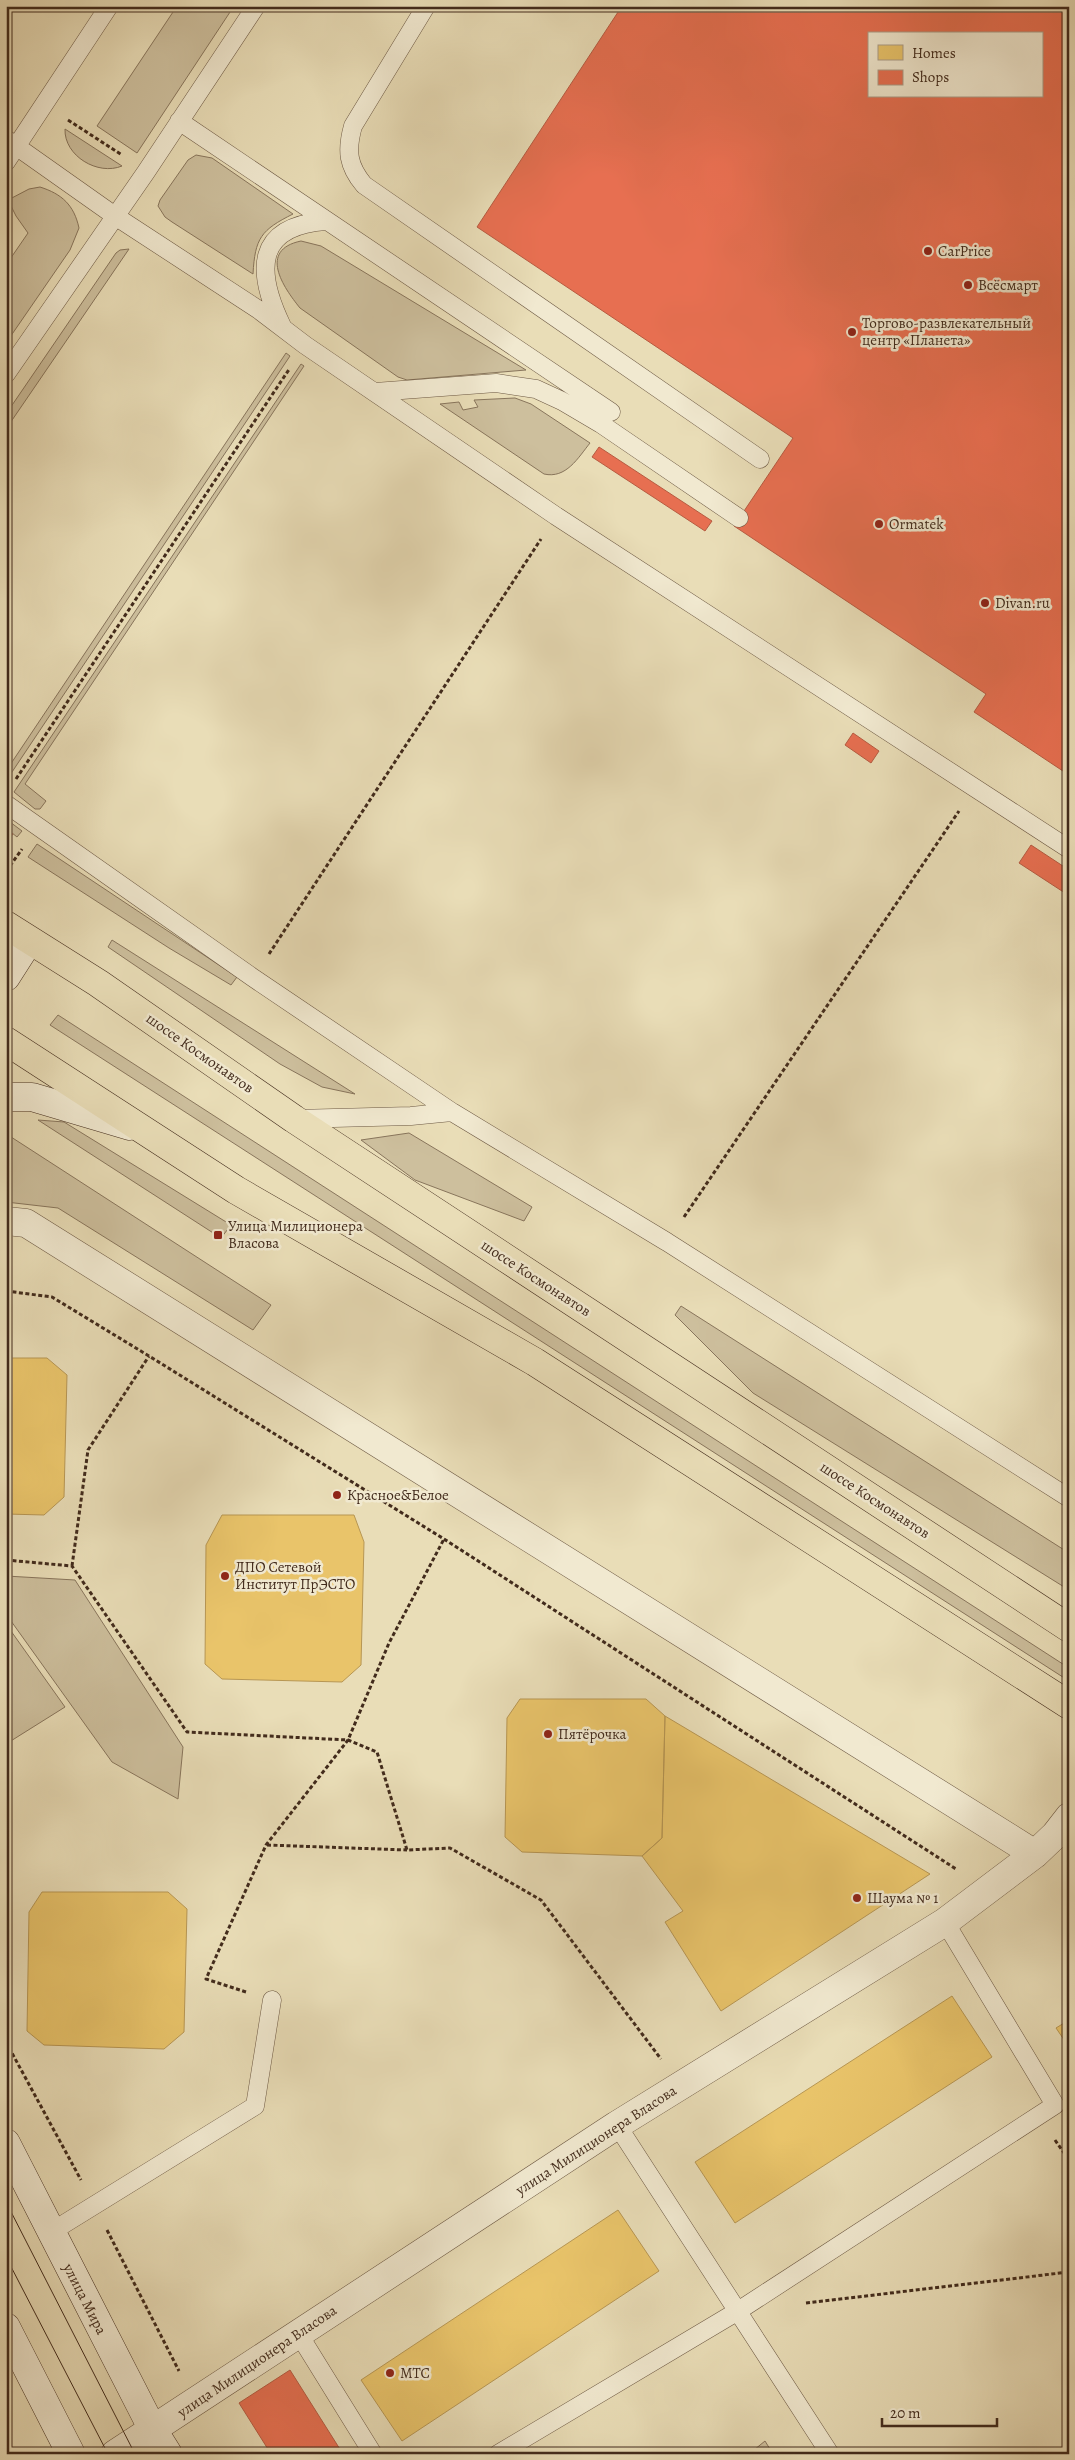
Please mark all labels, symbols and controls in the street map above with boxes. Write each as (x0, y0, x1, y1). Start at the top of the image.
legend (868, 32, 1042, 98)
text: Homes (912, 43, 956, 63)
text: Shops (912, 67, 949, 87)
place label: CarPrice (938, 241, 991, 261)
marker: CarPrice (922, 245, 934, 257)
place label: Всёсмарт (978, 275, 1038, 295)
marker: Всёсмарт (962, 279, 974, 291)
place label: Торгово-развлекательный центр «Планета» (862, 313, 1031, 350)
marker: Торгово-развлекательный центр «Планета» (846, 326, 858, 338)
place label: Ormatek (889, 514, 944, 534)
marker: Ormatek (873, 518, 885, 530)
place label: Divan.ru (995, 593, 1051, 613)
marker: Divan.ru (979, 597, 991, 609)
street label: шоссе Космонавтов (142, 1008, 258, 1098)
place label: Улица Милиционера Власова (228, 1216, 363, 1253)
marker: Улица Милиционера Власова (212, 1229, 224, 1241)
street label: шоссе Космонавтов (477, 1235, 595, 1321)
street label: шоссе Космонавтов (816, 1457, 934, 1543)
place label: Красное&Белое (347, 1485, 449, 1505)
marker: Красное&Белое (331, 1489, 343, 1501)
place label: ДПО Сетевой Институт ПрЭСТО (235, 1557, 355, 1594)
marker: ДПО Сетевой Институт ПрЭСТО (219, 1570, 231, 1582)
place label: Пятёрочка (558, 1724, 627, 1744)
marker: Пятёрочка (542, 1728, 554, 1740)
place label: Шаума № 1 (867, 1888, 938, 1908)
marker: Шаума № 1 (851, 1892, 863, 1904)
street label: улица Милиционера Власова (511, 2080, 680, 2200)
street label: улица Мира (58, 2259, 112, 2338)
street label: улица Милиционера Власова (173, 2300, 341, 2422)
place label: МТС (400, 2363, 430, 2383)
marker: МТС (384, 2367, 396, 2379)
scale bar (882, 2395, 998, 2427)
text: 20 m (890, 2403, 921, 2423)

